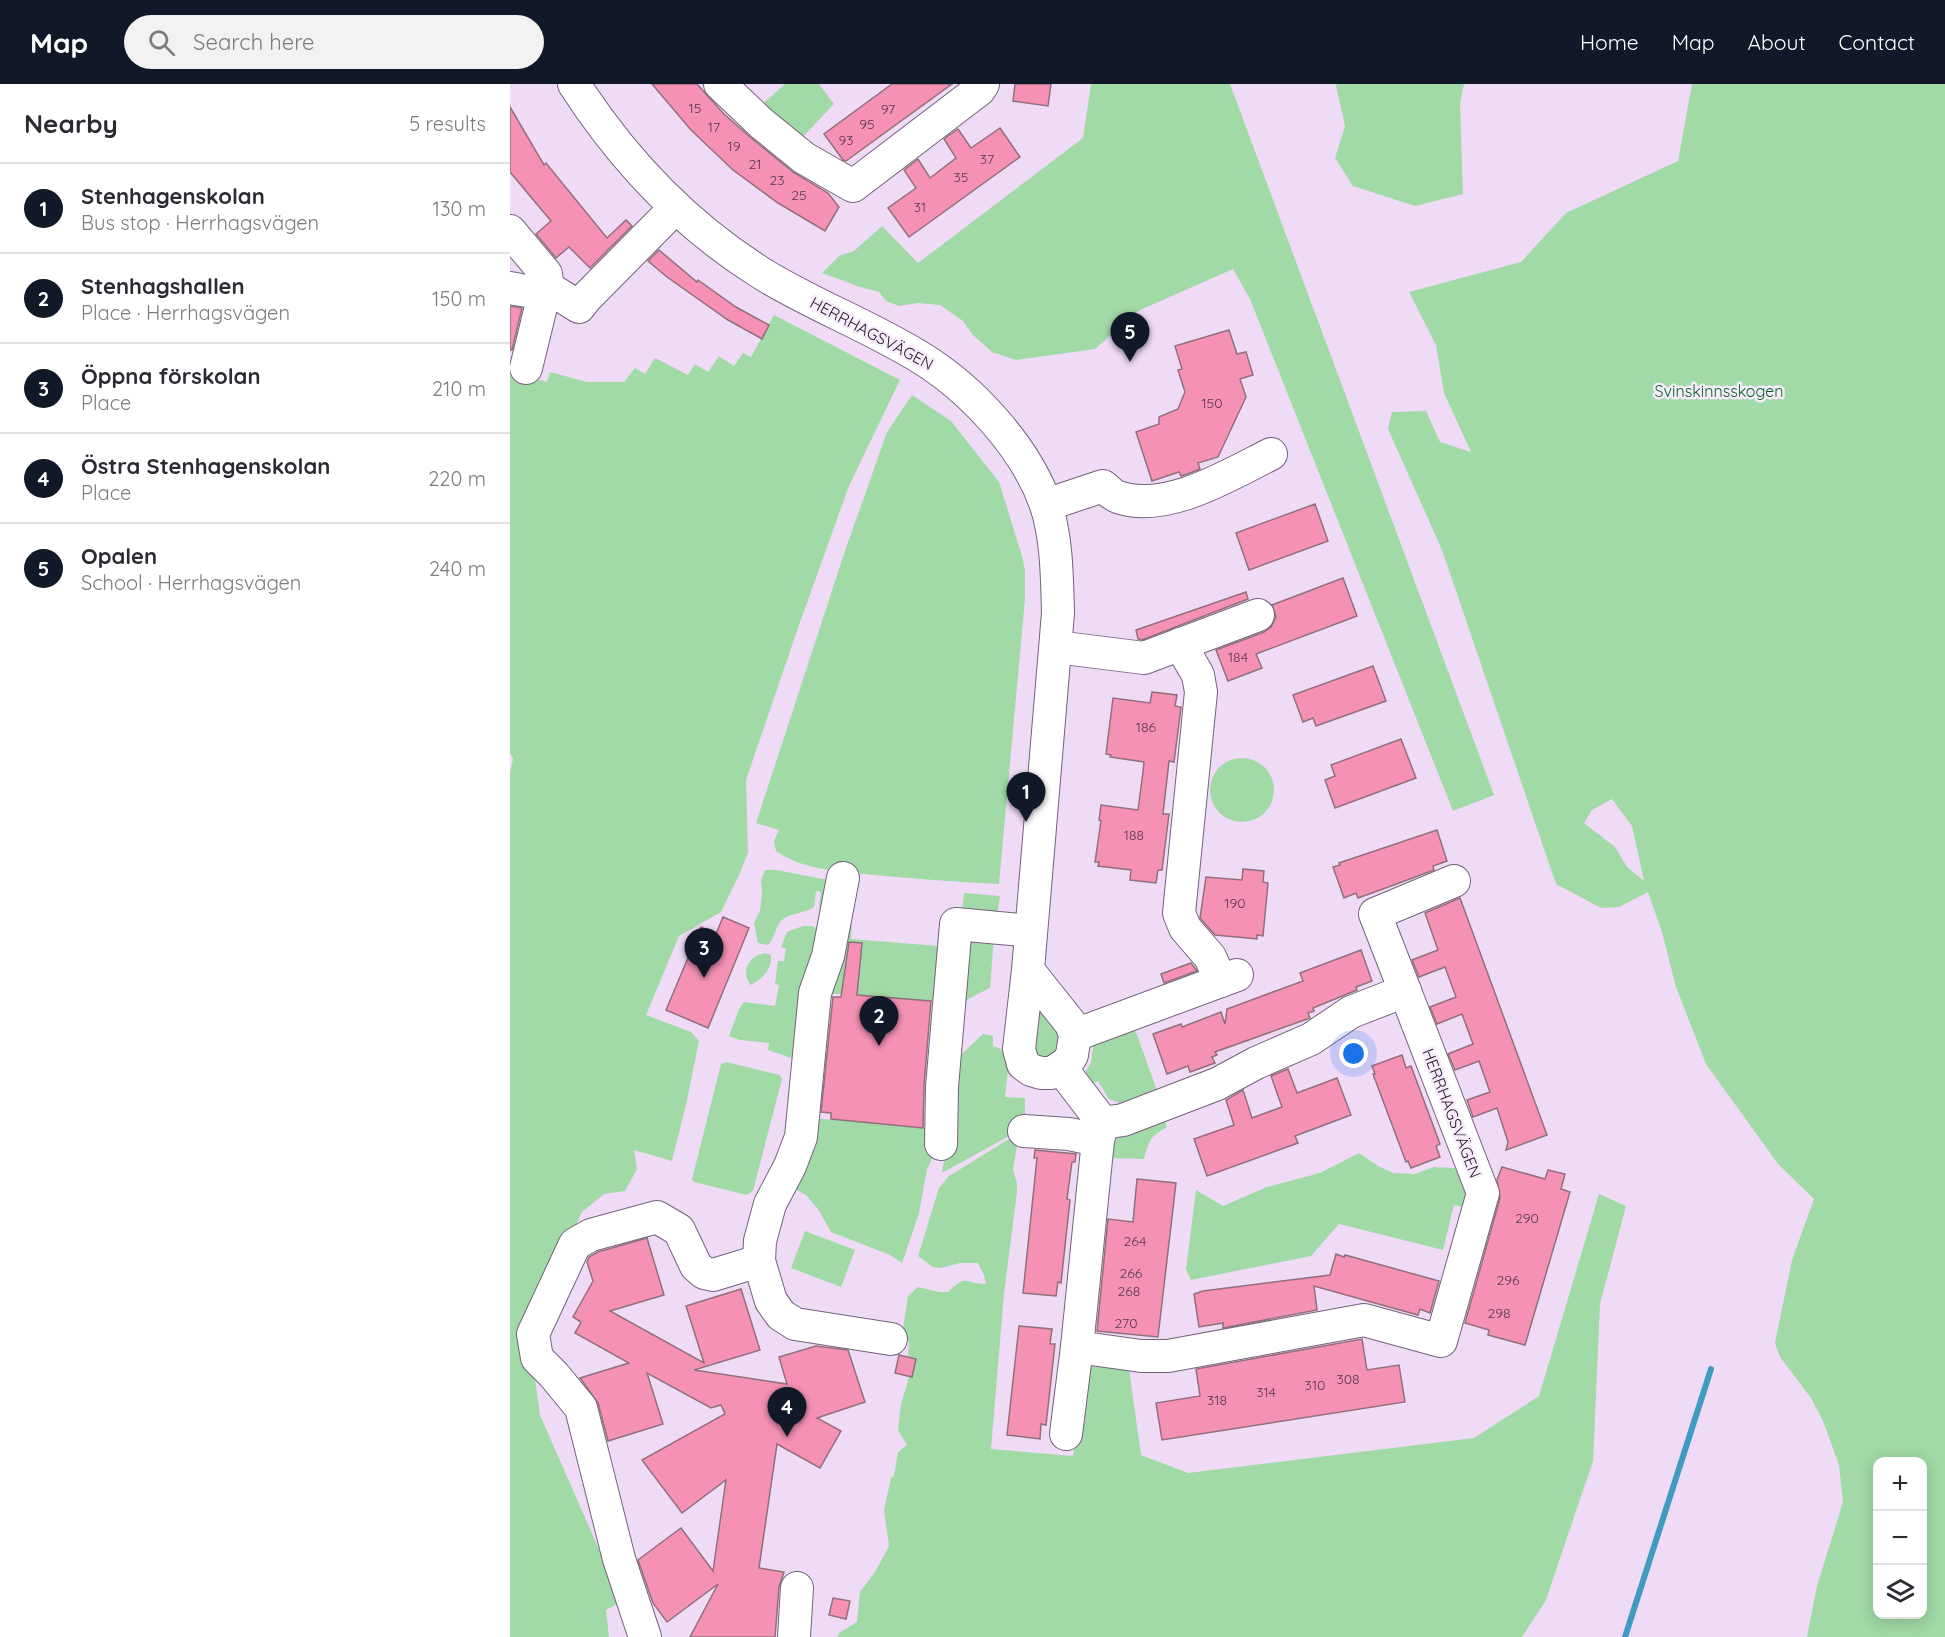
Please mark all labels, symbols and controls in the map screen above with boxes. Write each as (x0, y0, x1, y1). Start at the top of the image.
search box (124, 15, 544, 69)
text: Map (30, 25, 88, 60)
icon: search (145, 26, 178, 59)
text: Search here (193, 28, 315, 56)
text: Home (1580, 29, 1639, 55)
text: Map (1672, 29, 1715, 55)
text: About (1748, 29, 1806, 55)
text: Contact (1839, 29, 1915, 55)
house number: 15 (689, 99, 701, 117)
house number: 97 (881, 100, 895, 118)
text: Nearby (24, 107, 118, 140)
text: 5 results (409, 111, 486, 136)
house number: 95 (859, 115, 875, 133)
house number: 17 (708, 118, 720, 136)
house number: 93 (838, 131, 854, 149)
house number: 19 (728, 137, 741, 155)
house number: 37 (980, 150, 994, 168)
house number: 21 (749, 155, 761, 173)
house number: 35 (954, 168, 968, 186)
house number: 23 (769, 171, 785, 189)
text: Stenhagenskolan (81, 182, 265, 210)
house number: 25 (791, 186, 807, 204)
text: 1 (40, 196, 47, 221)
text: 130 m (433, 196, 486, 221)
house number: 31 (914, 198, 926, 216)
text: Bus stop · Herrhagsvägen (81, 210, 319, 235)
text: Stenhagshallen (81, 272, 245, 300)
text: 2 (38, 286, 49, 311)
text: 150 m (432, 286, 486, 311)
street label: HERRHAGSVÄGEN (807, 292, 937, 374)
text: Place · Herrhagsvägen (81, 300, 290, 325)
pin: 5 (1110, 312, 1150, 362)
text: Öppna förskolan (81, 362, 261, 390)
text: 3 (38, 376, 49, 401)
text: 210 m (432, 376, 486, 401)
park label: Svinskinnsskogen (1655, 381, 1783, 401)
text: Place (81, 390, 131, 415)
house number: 150 (1201, 394, 1223, 412)
text: Östra Stenhagenskolan (81, 452, 330, 480)
text: 4 (38, 466, 49, 491)
text: 220 m (428, 466, 486, 491)
text: Place (81, 480, 131, 505)
text: Opalen (81, 542, 157, 570)
text: 5 (38, 556, 49, 581)
text: 240 m (429, 556, 486, 581)
text: School · Herrhagsvägen (81, 570, 301, 595)
house number: 184 (1228, 648, 1248, 666)
house number: 186 (1136, 718, 1157, 736)
pin: 1 (1006, 772, 1046, 822)
house number: 188 (1124, 826, 1144, 844)
house number: 190 (1224, 894, 1246, 912)
pin: 3 (684, 928, 724, 978)
pin: 2 (860, 996, 898, 1046)
your location (1339, 1039, 1368, 1068)
street label: HERRHAGSVÄGEN (1418, 1046, 1486, 1180)
house number: 290 (1515, 1209, 1539, 1227)
house number: 264 (1124, 1232, 1146, 1250)
house number: 266 (1120, 1264, 1143, 1282)
house number: 296 (1496, 1271, 1520, 1289)
house number: 268 (1118, 1282, 1140, 1300)
house number: 298 (1487, 1304, 1511, 1322)
house number: 270 (1114, 1314, 1138, 1332)
house number: 308 (1336, 1370, 1360, 1388)
house number: 310 (1305, 1376, 1325, 1394)
house number: 314 (1256, 1383, 1276, 1401)
pin: 4 (768, 1388, 806, 1437)
house number: 318 (1207, 1391, 1227, 1409)
map controls (1873, 1457, 1927, 1619)
button: + (1873, 1457, 1927, 1511)
button: − (1873, 1511, 1927, 1565)
button: layers (1873, 1565, 1927, 1619)

